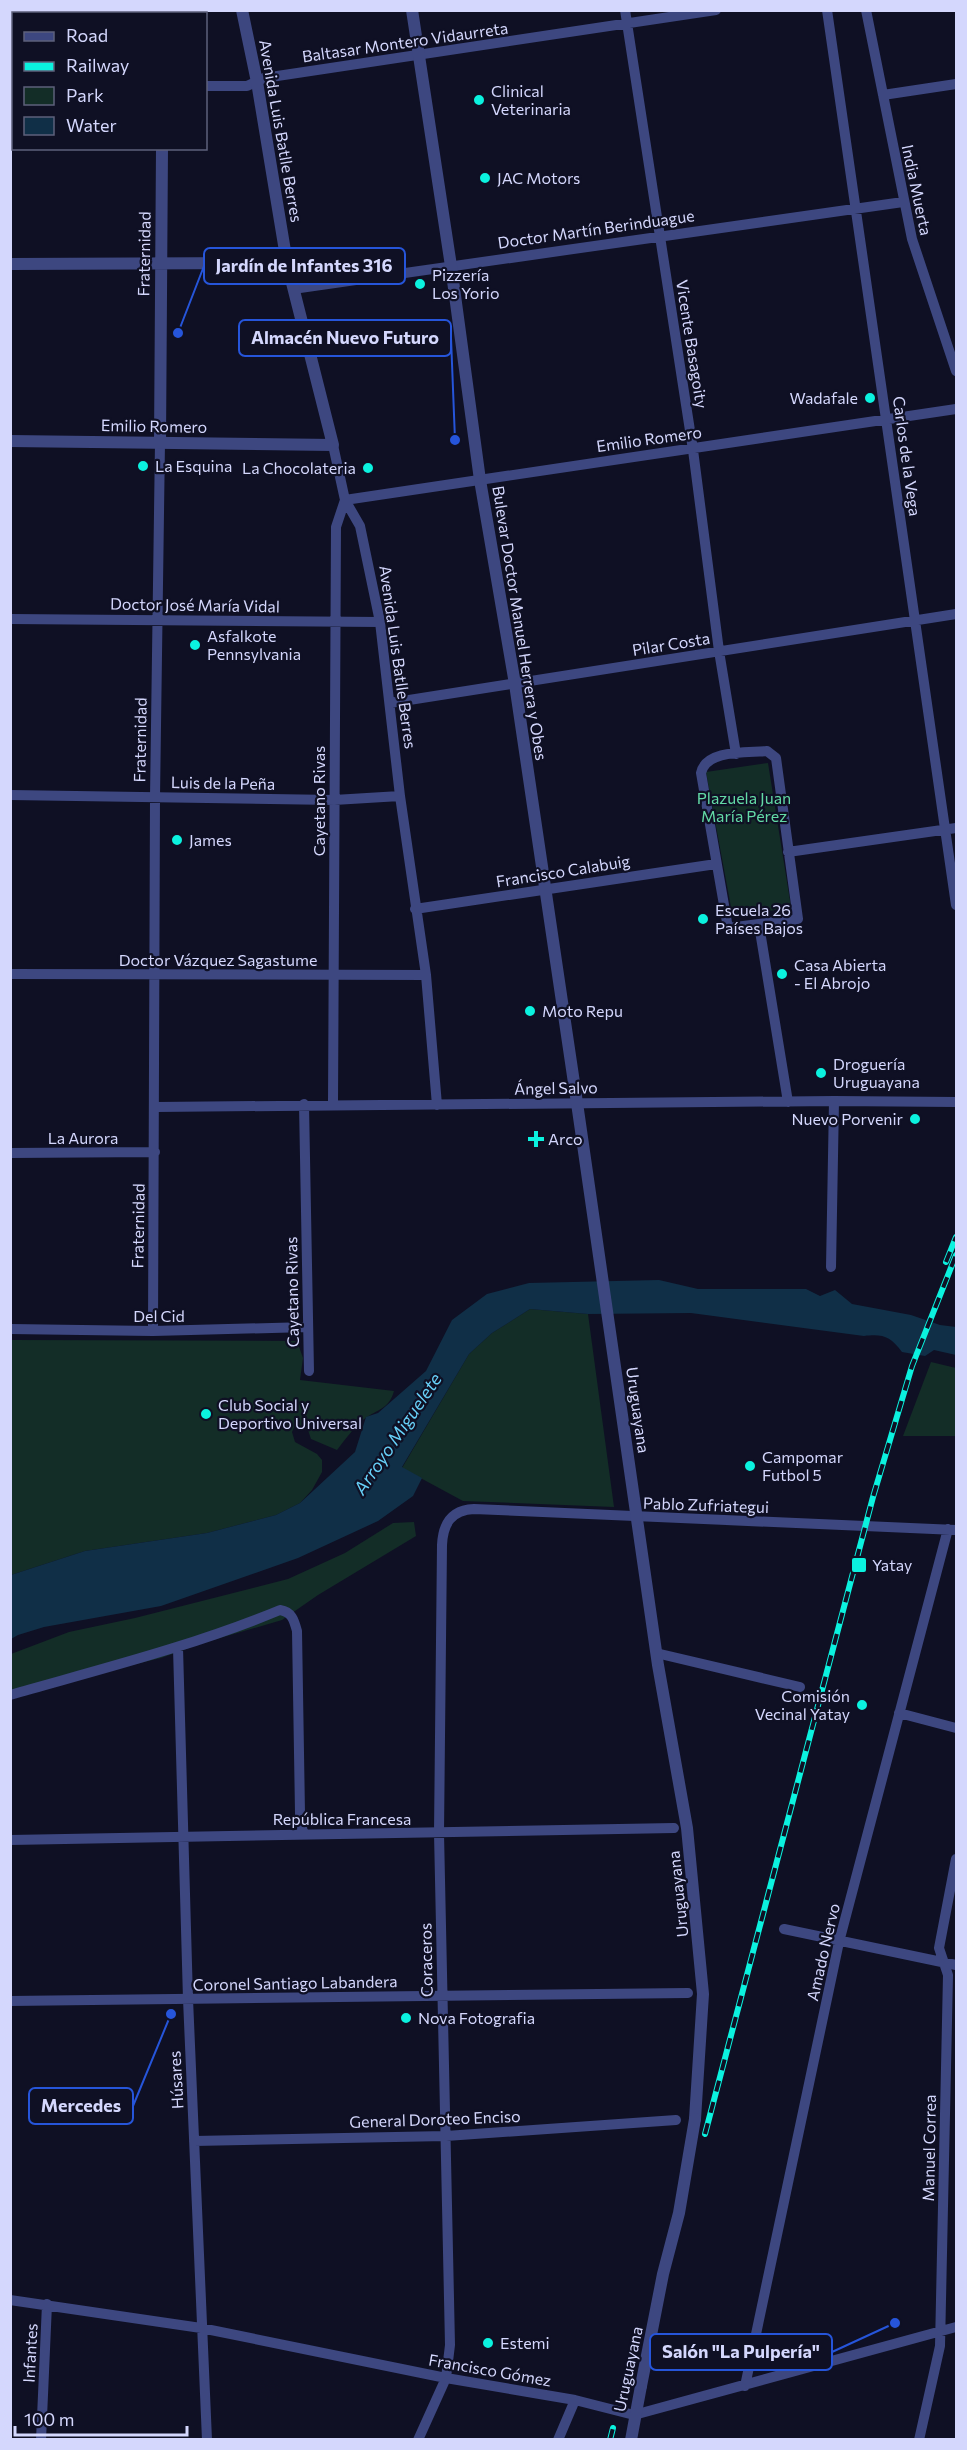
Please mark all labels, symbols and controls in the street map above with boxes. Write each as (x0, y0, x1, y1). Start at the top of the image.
legend (12, 12, 207, 150)
street label: Baltasar Montero Vidaurreta (301, 18, 509, 65)
text: Road (66, 24, 108, 46)
street label: Avenida Luis Batlle Berres (256, 38, 307, 224)
text: Railway (66, 54, 129, 76)
place label: Clinical Veterinaria (491, 81, 571, 118)
text: Park (66, 84, 104, 106)
marker: Clinical Veterinaria (472, 93, 486, 107)
text: Water (66, 114, 117, 136)
street label: India Muerta (899, 143, 936, 237)
place label: JAC Motors (497, 168, 580, 187)
marker: JAC Motors (478, 171, 492, 185)
street label: Doctor Martín Berinduague (496, 205, 696, 252)
street label: Fraternidad (133, 211, 154, 297)
callout: Jardín de Infantes 316 (204, 248, 405, 284)
text: Jardín de Infantes 316 (216, 254, 393, 276)
place label: Pizzería Los Yorio (432, 265, 499, 302)
marker: Pizzería Los Yorio (413, 277, 427, 291)
street label: Vicente Basagoity (673, 278, 712, 410)
callout: Almacén Nuevo Futuro (239, 320, 451, 356)
text: Almacén Nuevo Futuro (251, 326, 439, 348)
place label: Wadafale (790, 388, 858, 407)
marker: Wadafale (863, 391, 877, 405)
street label: Carlos de la Vega (890, 395, 925, 517)
street label: Emilio Romero (101, 415, 207, 436)
street label: Emilio Romero (595, 422, 703, 455)
place label: La Esquina (155, 456, 232, 475)
place label: La Chocolateria (242, 458, 356, 477)
marker: La Esquina (136, 459, 150, 473)
marker: La Chocolateria (361, 461, 375, 475)
street label: Bulevar Doctor Manuel Herrera y Obes (489, 484, 552, 762)
street label: Avenida Luis Batlle Berres (376, 564, 421, 750)
street label: Doctor José María Vidal (110, 594, 280, 615)
place label: Asfalkote Pennsylvania (207, 626, 301, 663)
street label: Pilar Costa (631, 628, 711, 659)
marker: Asfalkote Pennsylvania (188, 638, 202, 652)
street label: Fraternidad (129, 697, 150, 783)
street label: Cayetano Rivas (309, 746, 328, 856)
street label: Luis de la Peña (171, 772, 275, 793)
park label: Plazuela Juan María Pérez (697, 788, 791, 825)
place label: James (189, 830, 232, 849)
marker: James (170, 833, 184, 847)
street label: Francisco Calabuig (495, 850, 632, 890)
place label: Escuela 26 Países Bajos (715, 900, 803, 937)
marker: Escuela 26 Países Bajos (696, 912, 710, 926)
street label: Doctor Vázquez Sagastume (119, 950, 317, 969)
place label: Casa Abierta - El Abrojo (794, 955, 886, 992)
marker: Casa Abierta - El Abrojo (775, 967, 789, 981)
place label: Moto Repu (542, 1001, 623, 1020)
marker: Moto Repu (523, 1004, 537, 1018)
place label: Droguería Uruguayana (833, 1054, 920, 1091)
marker: Droguería Uruguayana (814, 1066, 828, 1080)
street label: Ángel Salvo (514, 1077, 598, 1098)
place label: Nuevo Porvenir (791, 1109, 904, 1128)
marker: Nuevo Porvenir (908, 1112, 922, 1126)
street label: La Aurora (48, 1128, 118, 1147)
place label: Arco (548, 1129, 583, 1148)
marker: Arco (529, 1132, 543, 1146)
street label: Fraternidad (127, 1183, 148, 1269)
street label: Cayetano Rivas (281, 1236, 302, 1348)
street label: Del Cid (133, 1306, 185, 1325)
street label: Uruguayana (623, 1366, 654, 1454)
water label: Arroyo Miguelete (348, 1368, 446, 1499)
place label: Club Social y Deportivo Universal (218, 1395, 362, 1432)
marker: Club Social y Deportivo Universal (199, 1407, 213, 1421)
place label: Campomar Futbol 5 (762, 1447, 844, 1484)
marker: Campomar Futbol 5 (743, 1459, 757, 1473)
street label: Pablo Zufriategui (643, 1493, 769, 1516)
place label: Yatay (872, 1555, 912, 1574)
marker: Yatay (850, 1556, 868, 1574)
place label: Comisión Vecinal Yatay (755, 1686, 850, 1723)
marker: Comisión Vecinal Yatay (855, 1698, 869, 1712)
street label: República Francesa (273, 1809, 411, 1828)
street label: Uruguayana (664, 1850, 691, 1938)
street label: Amado Nervo (802, 1901, 843, 2003)
street label: Coraceros (415, 1923, 436, 1997)
street label: Coronel Santiago Labandera (192, 1971, 398, 1994)
place label: Nova Fotografia (418, 2008, 535, 2027)
marker: Nova Fotografia (399, 2011, 413, 2025)
street label: Húsares (164, 2050, 187, 2110)
callout: Mercedes (29, 2088, 133, 2124)
text: Mercedes (41, 2094, 121, 2116)
street label: Manuel Correa (918, 2094, 939, 2202)
street label: General Doroteo Enciso (349, 2106, 521, 2131)
street label: Infantes (18, 2323, 41, 2383)
street label: Uruguayana (609, 2324, 646, 2413)
place label: Estemi (500, 2333, 550, 2352)
callout: Salón "La Pulpería" (650, 2334, 832, 2370)
marker: Estemi (481, 2336, 495, 2350)
text: Salón "La Pulpería" (662, 2340, 820, 2362)
street label: Francisco Gómez (427, 2349, 553, 2390)
scale bar (15, 2399, 188, 2437)
text: 100 m (24, 2408, 74, 2430)

